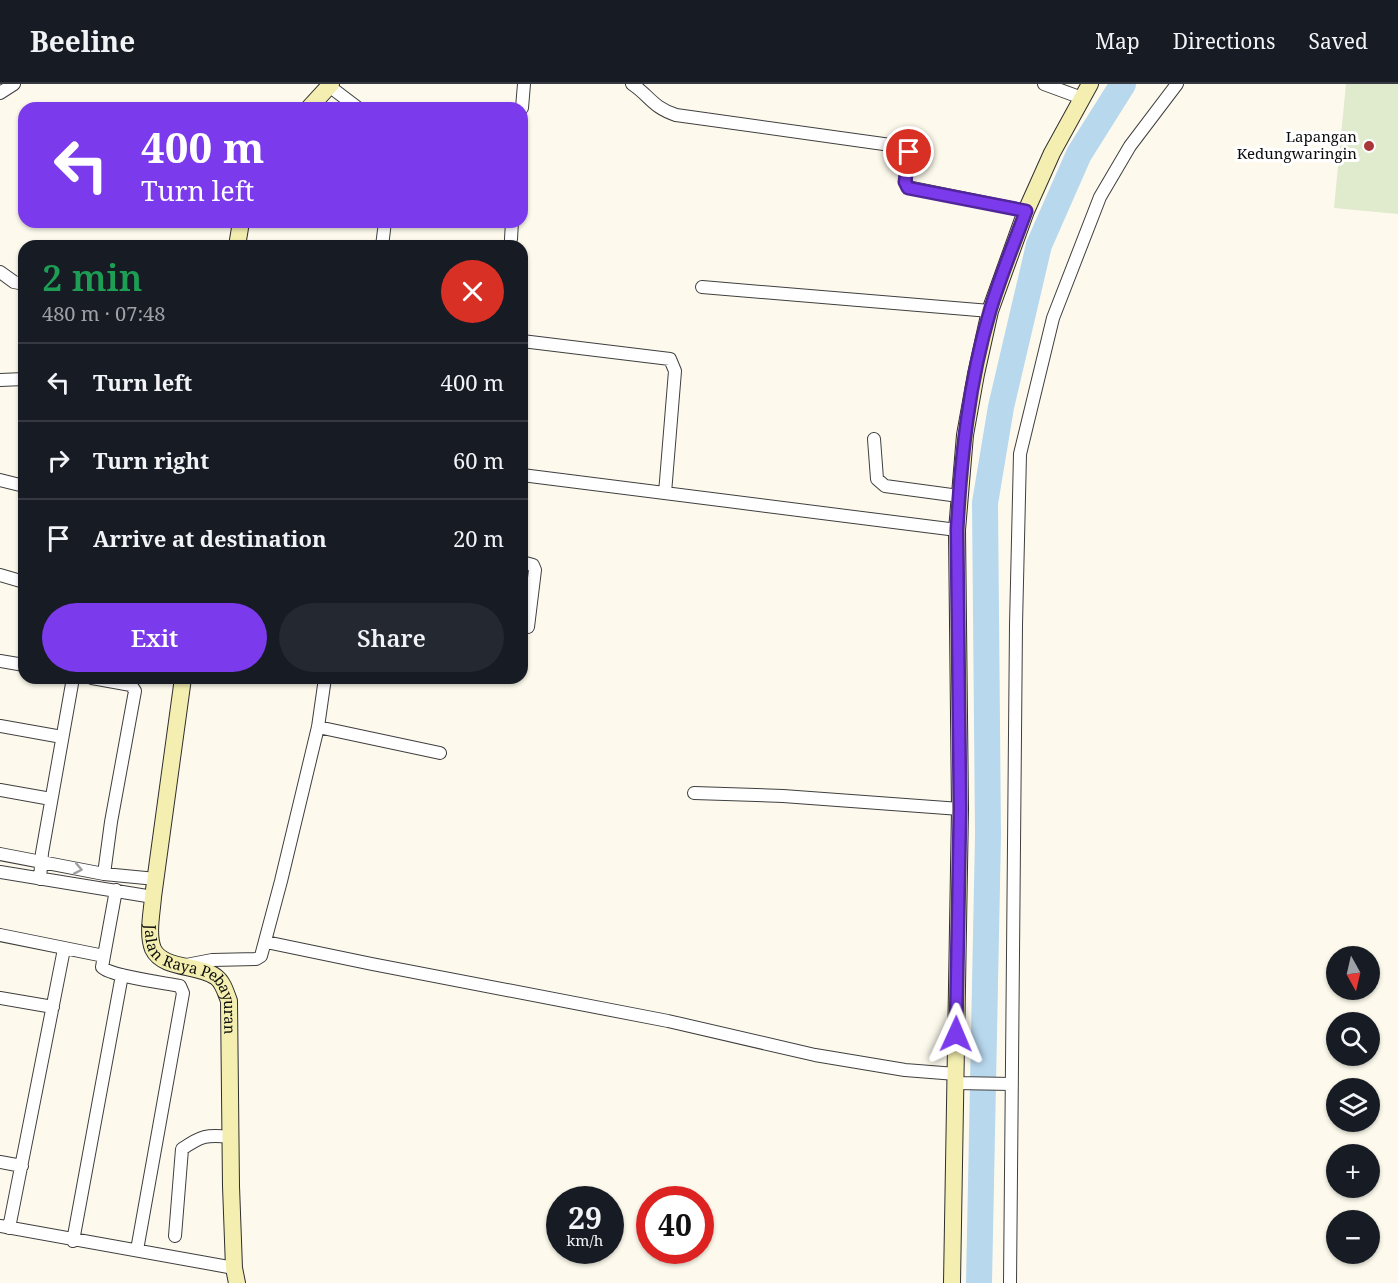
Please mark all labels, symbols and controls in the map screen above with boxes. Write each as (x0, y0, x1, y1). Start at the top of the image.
text: Beeline (30, 22, 135, 60)
text: Map (1095, 27, 1140, 55)
text: Directions (1173, 27, 1275, 55)
text: Saved (1308, 27, 1368, 55)
text: 400 m (141, 118, 265, 175)
icon: left (42, 126, 120, 204)
pin (883, 126, 934, 177)
place label: Lapangan Kedungwaringin (1237, 126, 1357, 163)
icon: arrive (892, 135, 925, 168)
marker: Lapangan Kedungwaringin (1362, 139, 1376, 153)
text: Turn left (141, 172, 254, 209)
text: 2 min (42, 253, 143, 302)
button: close (441, 260, 504, 323)
text: 480 m · 07:48 (42, 300, 165, 327)
icon: left (42, 366, 75, 399)
text: Turn left (93, 367, 192, 397)
text: 400 m (441, 367, 504, 397)
icon: right (42, 444, 75, 477)
text: Turn right (93, 445, 209, 475)
text: 60 m (453, 445, 504, 475)
icon: arrive (42, 522, 75, 555)
text: Arrive at destination (93, 523, 327, 553)
text: 20 m (453, 523, 504, 553)
button: Exit (42, 603, 267, 672)
button: Share (279, 603, 504, 672)
one-way arrow (73, 862, 83, 875)
street label: Jalan Raya Pebayuran (141, 923, 240, 1035)
north arrow (1326, 946, 1380, 1000)
map controls (1326, 946, 1380, 1264)
position arrow (924, 1002, 988, 1066)
button: search (1326, 1012, 1380, 1066)
button: layers (1326, 1078, 1380, 1132)
button: + (1326, 1144, 1380, 1198)
speed limit sign: 40 (636, 1186, 714, 1264)
text: 29 (568, 1197, 602, 1238)
button: − (1326, 1210, 1380, 1264)
text: km/h (567, 1230, 603, 1250)

